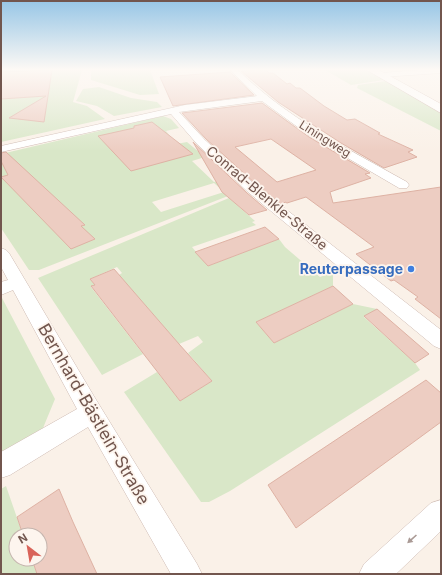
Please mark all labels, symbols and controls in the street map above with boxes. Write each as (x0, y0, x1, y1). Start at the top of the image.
street label: Liningweg (297, 117, 354, 160)
street label: Conrad-Blenkle-Straße (203, 142, 331, 253)
place label: Reuterpassage (300, 260, 403, 277)
marker: Reuterpassage (406, 264, 416, 274)
street label: Bernhard-Bästlein-Straße (34, 320, 154, 508)
north arrow (8, 527, 48, 567)
text: N (16, 530, 30, 547)
one-way arrow (407, 534, 417, 544)

